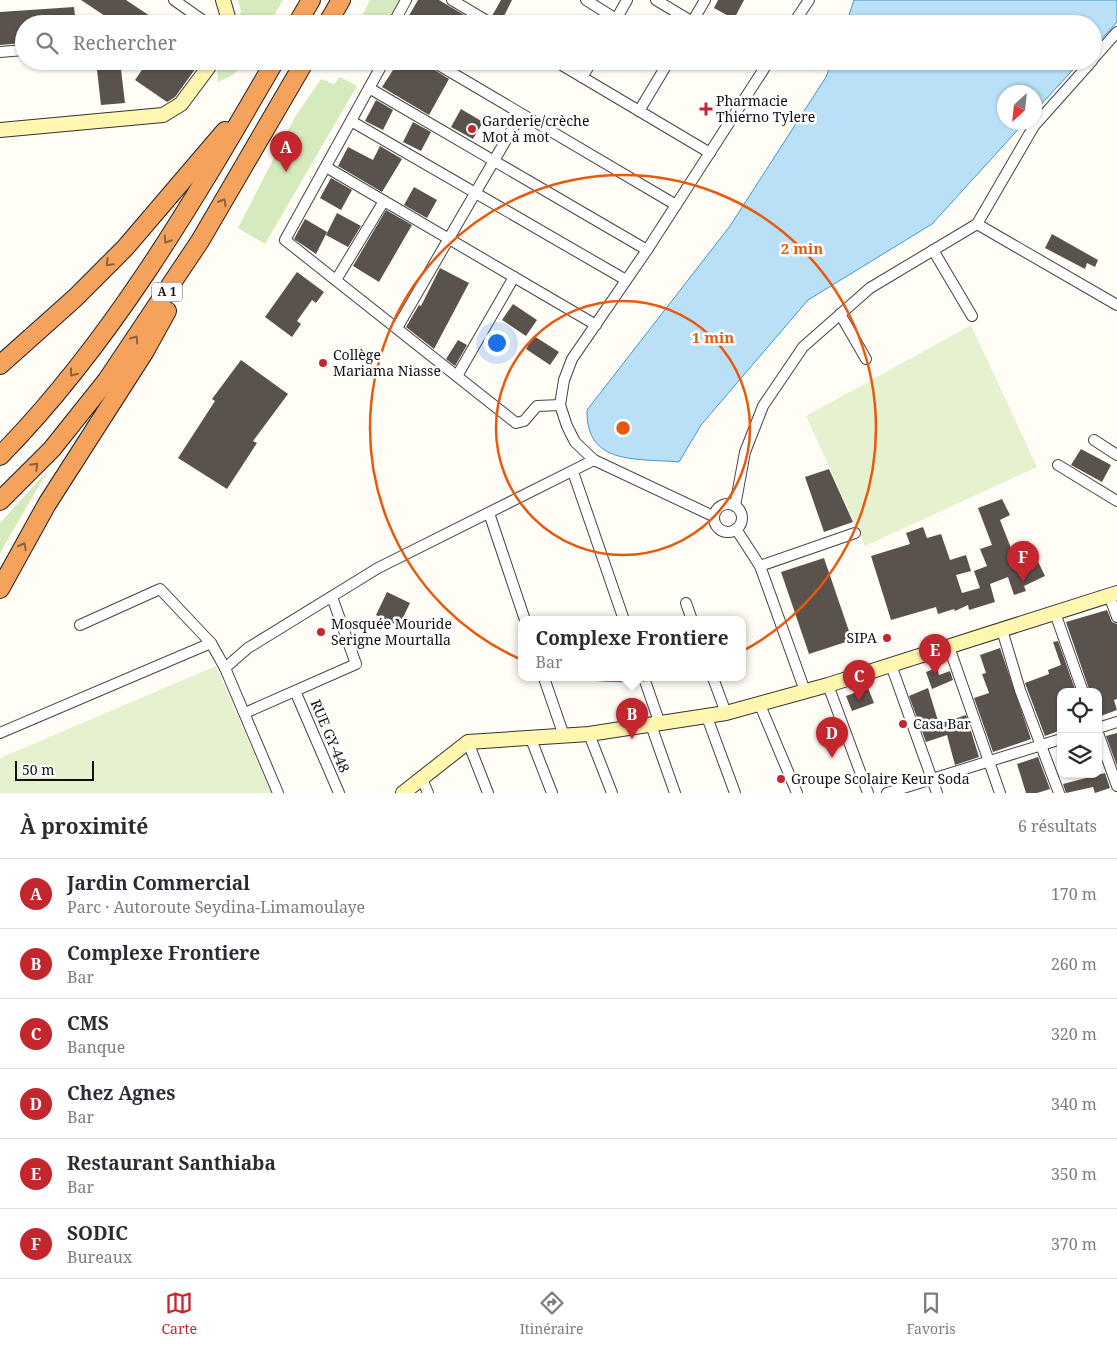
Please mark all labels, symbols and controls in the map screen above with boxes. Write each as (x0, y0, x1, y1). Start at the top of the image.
search box (15, 15, 1102, 70)
icon: search (33, 29, 61, 57)
text: Rechercher (73, 30, 177, 56)
north arrow (997, 85, 1042, 130)
place label: Pharmacie Thierno Tylere (716, 91, 815, 126)
marker: Pharmacie Thierno Tylere (700, 103, 712, 115)
place label: Garderie/crèche Mot à mot (482, 111, 589, 146)
marker: Garderie/crèche Mot à mot (466, 123, 478, 135)
pin: A (270, 131, 302, 172)
one-way arrow (216, 199, 226, 208)
one-way arrow (164, 235, 173, 244)
text: 2 min (781, 238, 823, 258)
one-way arrow (106, 258, 115, 267)
road number: A 1 (152, 282, 182, 302)
text: 1 min (692, 327, 734, 347)
your location (484, 330, 510, 356)
one-way arrow (129, 336, 139, 345)
place label: Collège Mariama Niasse (333, 345, 441, 380)
marker: Collège Mariama Niasse (317, 357, 329, 369)
one-way arrow (70, 367, 78, 376)
centre of rings (614, 419, 632, 437)
one-way arrow (29, 463, 38, 472)
pin: F (1007, 541, 1039, 582)
one-way arrow (17, 542, 27, 551)
place label: Mosquée Mouride Serigne Mourtalla (331, 614, 452, 649)
popup (518, 616, 746, 681)
text: Complexe Frontiere (535, 625, 729, 651)
marker: Mosquée Mouride Serigne Mourtalla (315, 626, 327, 638)
place label: SIPA (847, 628, 877, 647)
marker: SIPA (881, 632, 893, 644)
pin: E (919, 634, 951, 675)
text: Bar (535, 651, 562, 673)
pin: C (843, 660, 875, 701)
map controls (1057, 688, 1102, 778)
button: locate (1057, 688, 1102, 733)
street label: RUE GY-448 (307, 696, 354, 775)
pin: B (616, 698, 648, 739)
place label: Casa Bar (913, 714, 971, 733)
pin: D (816, 717, 848, 758)
marker: Casa Bar (897, 718, 909, 730)
button: layers (1057, 733, 1102, 778)
scale bar (15, 758, 94, 781)
text: 50 m (22, 760, 55, 779)
place label: Groupe Scolaire Keur Soda (791, 769, 970, 788)
marker: Groupe Scolaire Keur Soda (775, 773, 787, 785)
text: À proximité (20, 812, 148, 840)
text: 6 résultats (1018, 815, 1097, 837)
text: Jardin Commercial (67, 870, 250, 896)
text: A (30, 883, 42, 905)
text: 170 m (1051, 883, 1097, 905)
text: Parc · Autoroute Seydina-Limamoulaye (67, 896, 365, 918)
text: Complexe Frontiere (67, 940, 260, 966)
text: B (31, 953, 41, 975)
text: 260 m (1051, 953, 1097, 975)
text: Bar (67, 966, 94, 988)
text: CMS (67, 1010, 109, 1036)
text: C (31, 1023, 41, 1045)
text: 320 m (1051, 1023, 1097, 1045)
text: Banque (67, 1036, 125, 1058)
text: Chez Agnes (67, 1080, 176, 1106)
text: D (30, 1093, 42, 1115)
text: 340 m (1051, 1093, 1097, 1115)
text: Bar (67, 1106, 94, 1128)
text: Restaurant Santhiaba (67, 1150, 276, 1176)
text: E (31, 1163, 41, 1185)
text: 350 m (1051, 1163, 1097, 1185)
text: Bar (67, 1176, 94, 1198)
text: SODIC (67, 1220, 128, 1246)
text: F (31, 1233, 41, 1255)
text: 370 m (1051, 1233, 1097, 1255)
text: Bureaux (67, 1246, 132, 1268)
tab: Carte (161, 1289, 197, 1338)
tab: Itinéraire (520, 1289, 584, 1338)
tab: Favoris (906, 1289, 956, 1338)

